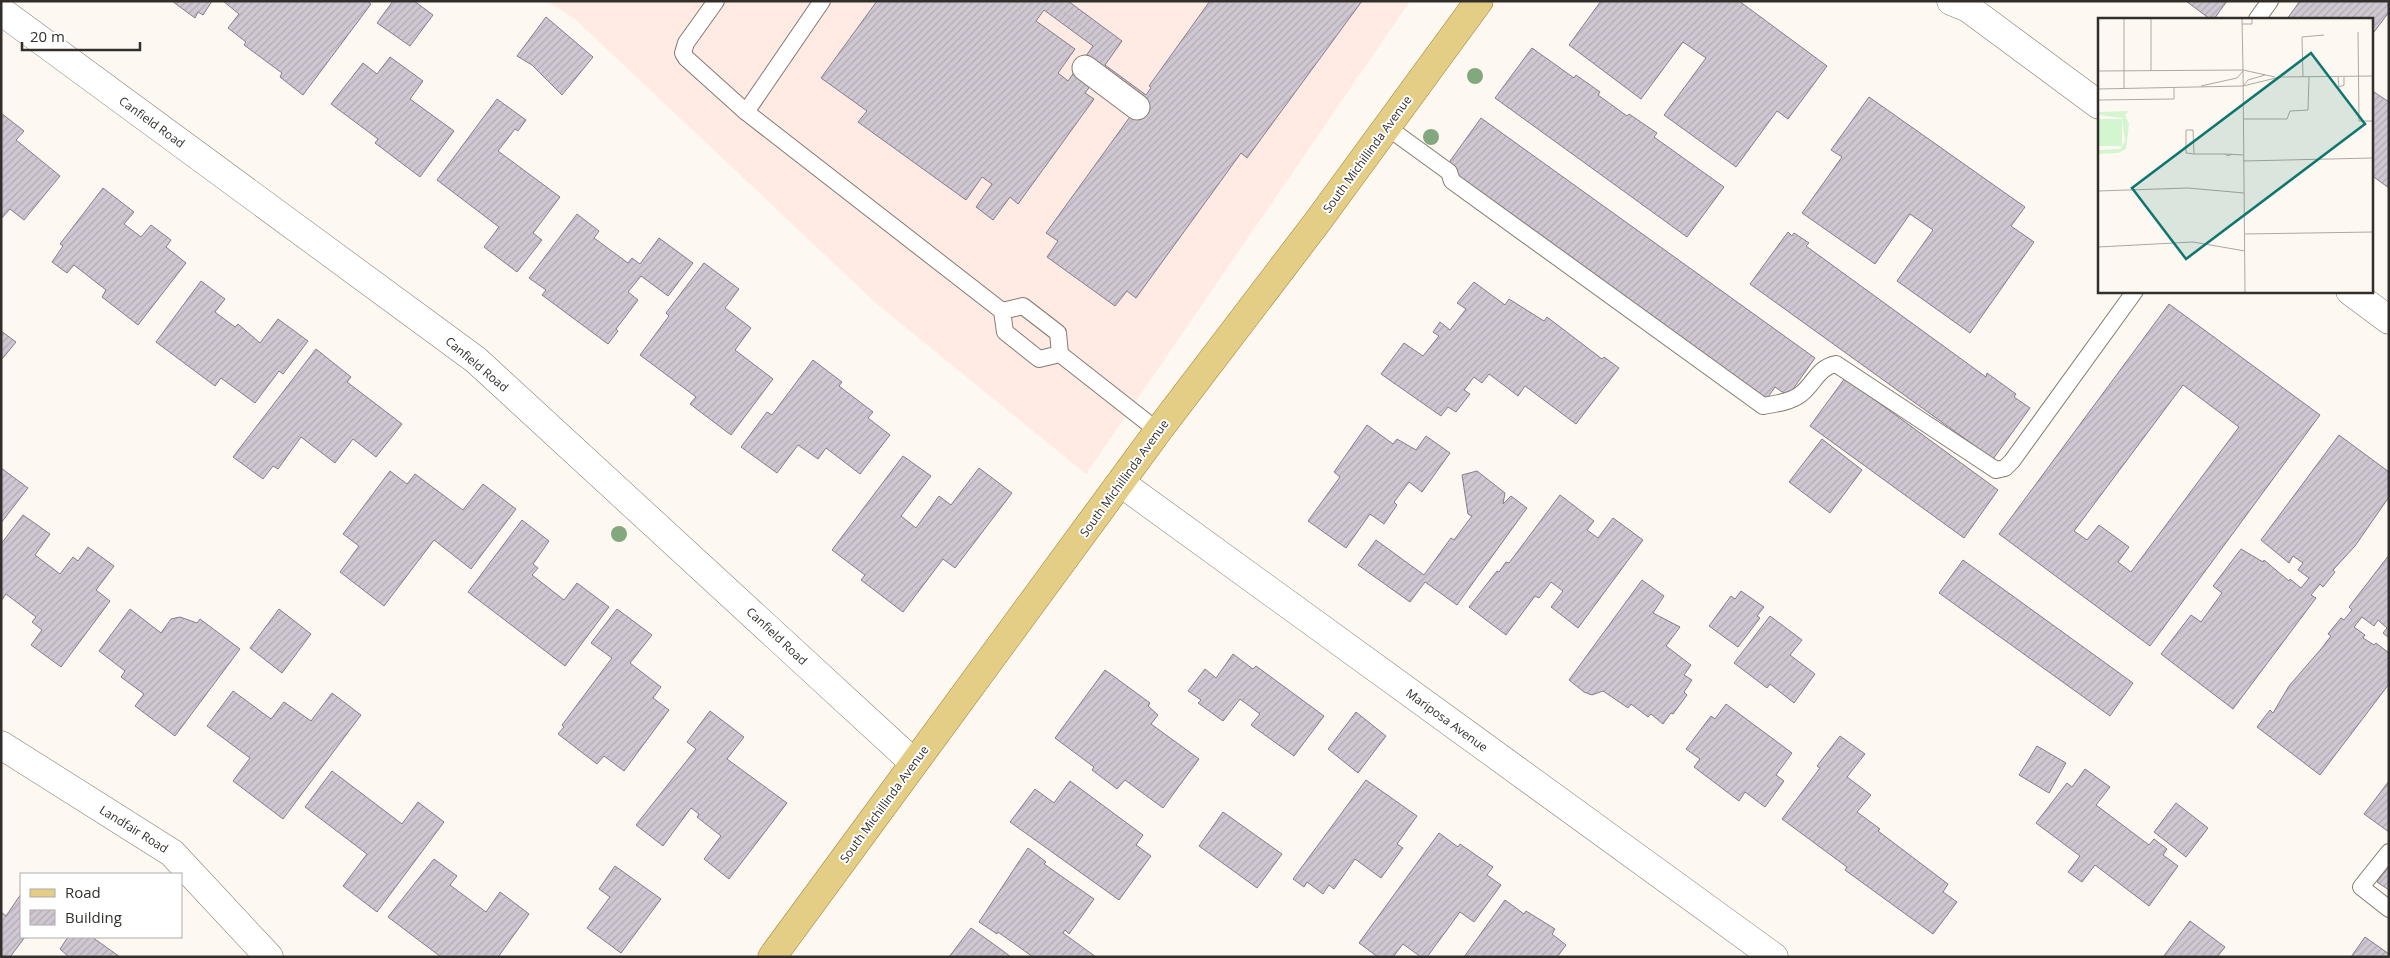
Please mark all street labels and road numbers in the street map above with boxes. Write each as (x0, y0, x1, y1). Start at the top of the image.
street label: Canfield Road (116, 92, 188, 152)
street label: South Michillinda Avenue (1319, 92, 1416, 216)
street label: Canfield Road (442, 333, 512, 395)
street label: South Michillinda Avenue (1076, 416, 1173, 540)
street label: Canfield Road (743, 603, 811, 669)
street label: Mariposa Avenue (1403, 685, 1492, 756)
street label: South Michillinda Avenue (836, 742, 933, 866)
street label: Landfair Road (96, 801, 172, 857)

